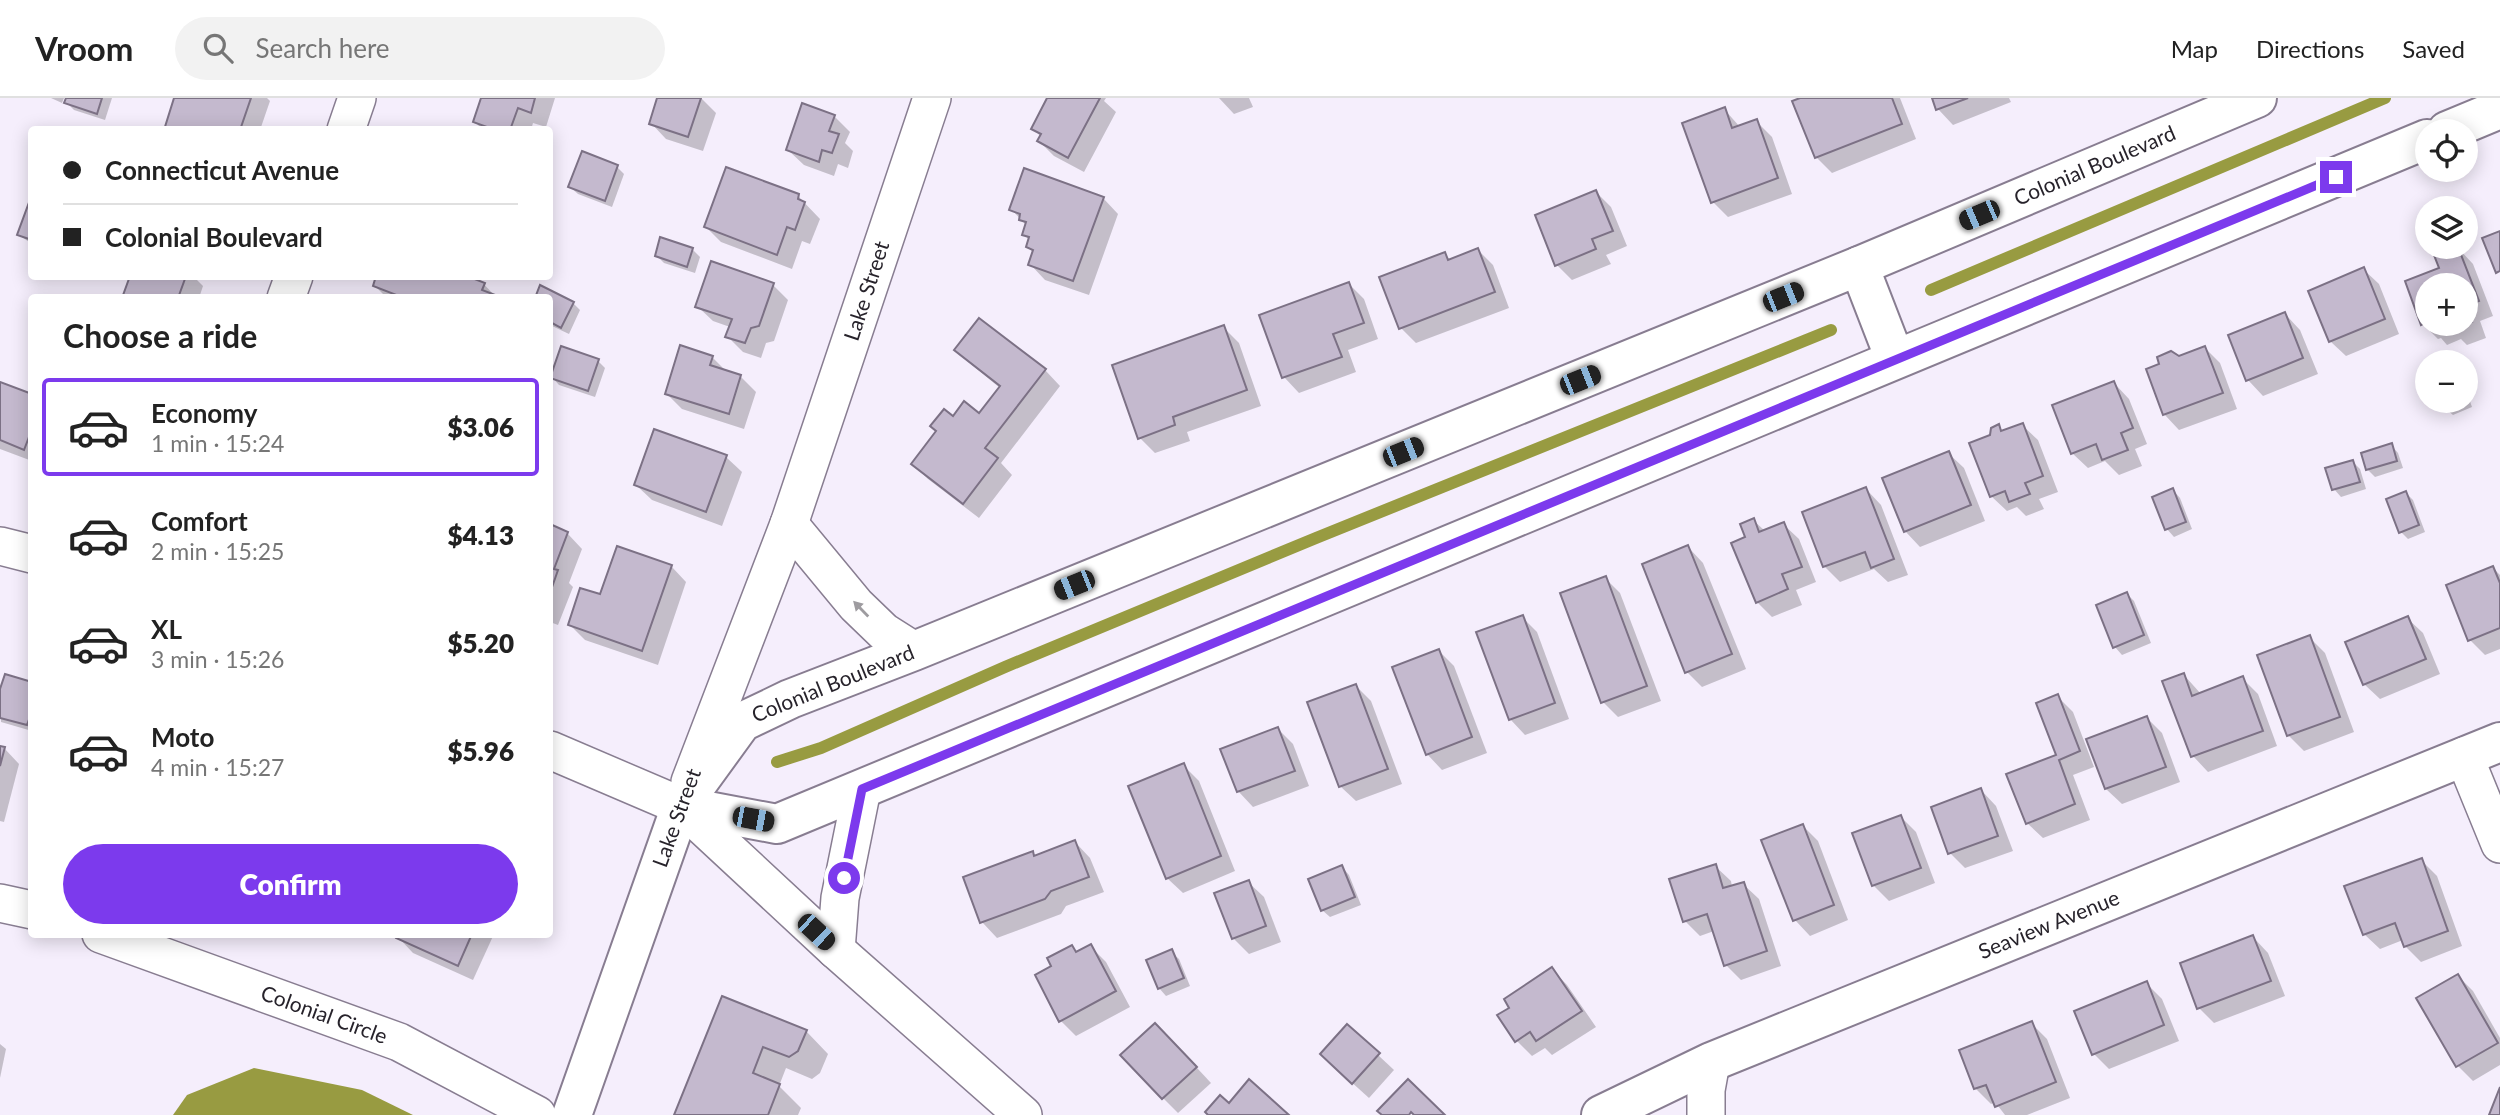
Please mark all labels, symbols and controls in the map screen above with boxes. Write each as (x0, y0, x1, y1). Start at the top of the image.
search box (175, 17, 665, 80)
text: Vroom (35, 28, 133, 68)
icon: search (199, 29, 237, 67)
text: Search here (255, 32, 390, 64)
text: Map (2171, 34, 2218, 63)
text: Directions (2256, 34, 2364, 63)
text: Saved (2402, 34, 2465, 63)
street label: Colonial Boulevard (2010, 119, 2179, 210)
map controls (2415, 119, 2478, 413)
button: locate (2415, 119, 2478, 182)
text: Connecticut Avenue (105, 154, 339, 186)
route end (2320, 161, 2352, 193)
button: layers (2415, 196, 2478, 259)
car (1956, 197, 2003, 233)
text: Colonial Boulevard (105, 221, 323, 253)
street label: Lake Street (838, 237, 894, 343)
button: + (2415, 273, 2478, 336)
car (1760, 279, 1807, 315)
text: Choose a ride (63, 316, 257, 355)
button: − (2415, 350, 2478, 413)
car (1557, 362, 1604, 398)
icon: car (67, 396, 130, 459)
text: Economy (151, 397, 257, 429)
text: $3.06 (447, 411, 514, 443)
text: 1 min · 15:24 (151, 429, 284, 457)
car (1380, 434, 1427, 470)
icon: car (67, 504, 130, 567)
text: Comfort (151, 505, 248, 537)
text: $4.13 (447, 519, 514, 551)
text: 2 min · 15:25 (151, 537, 284, 565)
car (1051, 567, 1098, 603)
one-way arrow (853, 601, 869, 617)
icon: car (67, 612, 130, 675)
text: XL (151, 613, 182, 645)
text: $5.20 (447, 627, 514, 659)
street label: Colonial Boulevard (748, 639, 917, 727)
text: 3 min · 15:26 (151, 645, 284, 673)
icon: car (67, 720, 130, 783)
text: Moto (151, 721, 214, 753)
text: $5.96 (447, 735, 514, 767)
text: 4 min · 15:27 (151, 753, 284, 781)
street label: Lake Street (646, 764, 705, 870)
car (731, 805, 776, 833)
button: Confirm (63, 844, 518, 924)
route start (828, 862, 860, 894)
street label: Seaview Avenue (1974, 884, 2123, 963)
car (794, 910, 839, 954)
street label: Colonial Circle (258, 979, 391, 1048)

